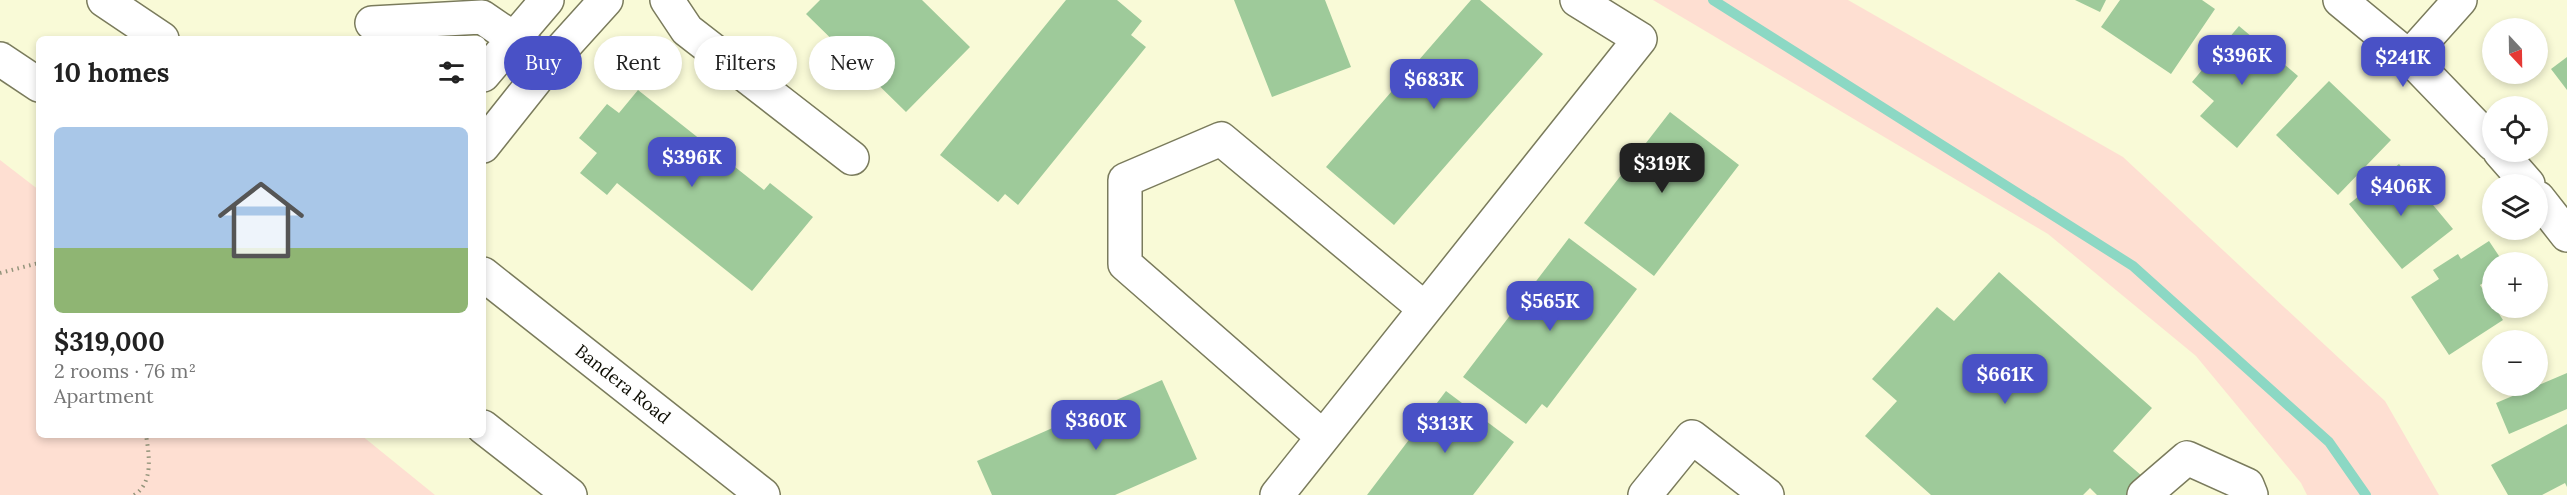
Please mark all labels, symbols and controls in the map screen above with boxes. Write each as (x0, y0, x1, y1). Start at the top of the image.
north arrow (2482, 18, 2548, 84)
map controls (2482, 18, 2548, 396)
pin: $396K (2200, 35, 2284, 86)
chip: Buy (504, 36, 582, 90)
chip: Rent (594, 36, 682, 90)
chip: Filters (694, 36, 797, 90)
chip: New (809, 36, 895, 90)
pin: $241K (2361, 37, 2445, 88)
text: $396K (2212, 42, 2272, 67)
text: $241K (2375, 44, 2431, 69)
text: 10 homes (54, 56, 169, 89)
icon: filters (435, 56, 468, 89)
pin: $683K (1392, 59, 1476, 110)
text: $683K (1404, 66, 1464, 91)
button: locate (2482, 96, 2548, 162)
pin: $396K (650, 137, 734, 188)
pin: $319K (1620, 143, 1704, 194)
text: $396K (662, 144, 722, 169)
text: $319K (1634, 150, 1690, 175)
icon: home (207, 166, 315, 274)
pin: $406K (2359, 166, 2443, 217)
text: $406K (2370, 173, 2432, 198)
button: layers (2482, 174, 2548, 240)
button: + (2482, 252, 2548, 318)
pin: $565K (1508, 281, 1592, 332)
text: $565K (1520, 288, 1580, 313)
text: $319,000 (54, 325, 165, 358)
button: − (2482, 330, 2548, 396)
street label: Bandera Road (571, 339, 676, 429)
pin: $661K (1963, 354, 2047, 405)
text: 2 rooms · 76 m² (54, 358, 196, 383)
text: $661K (1976, 361, 2034, 386)
text: Apartment (54, 383, 154, 408)
pin: $360K (1054, 400, 1138, 451)
pin: $313K (1403, 403, 1487, 454)
text: $360K (1065, 407, 1127, 432)
text: $313K (1417, 410, 1473, 435)

